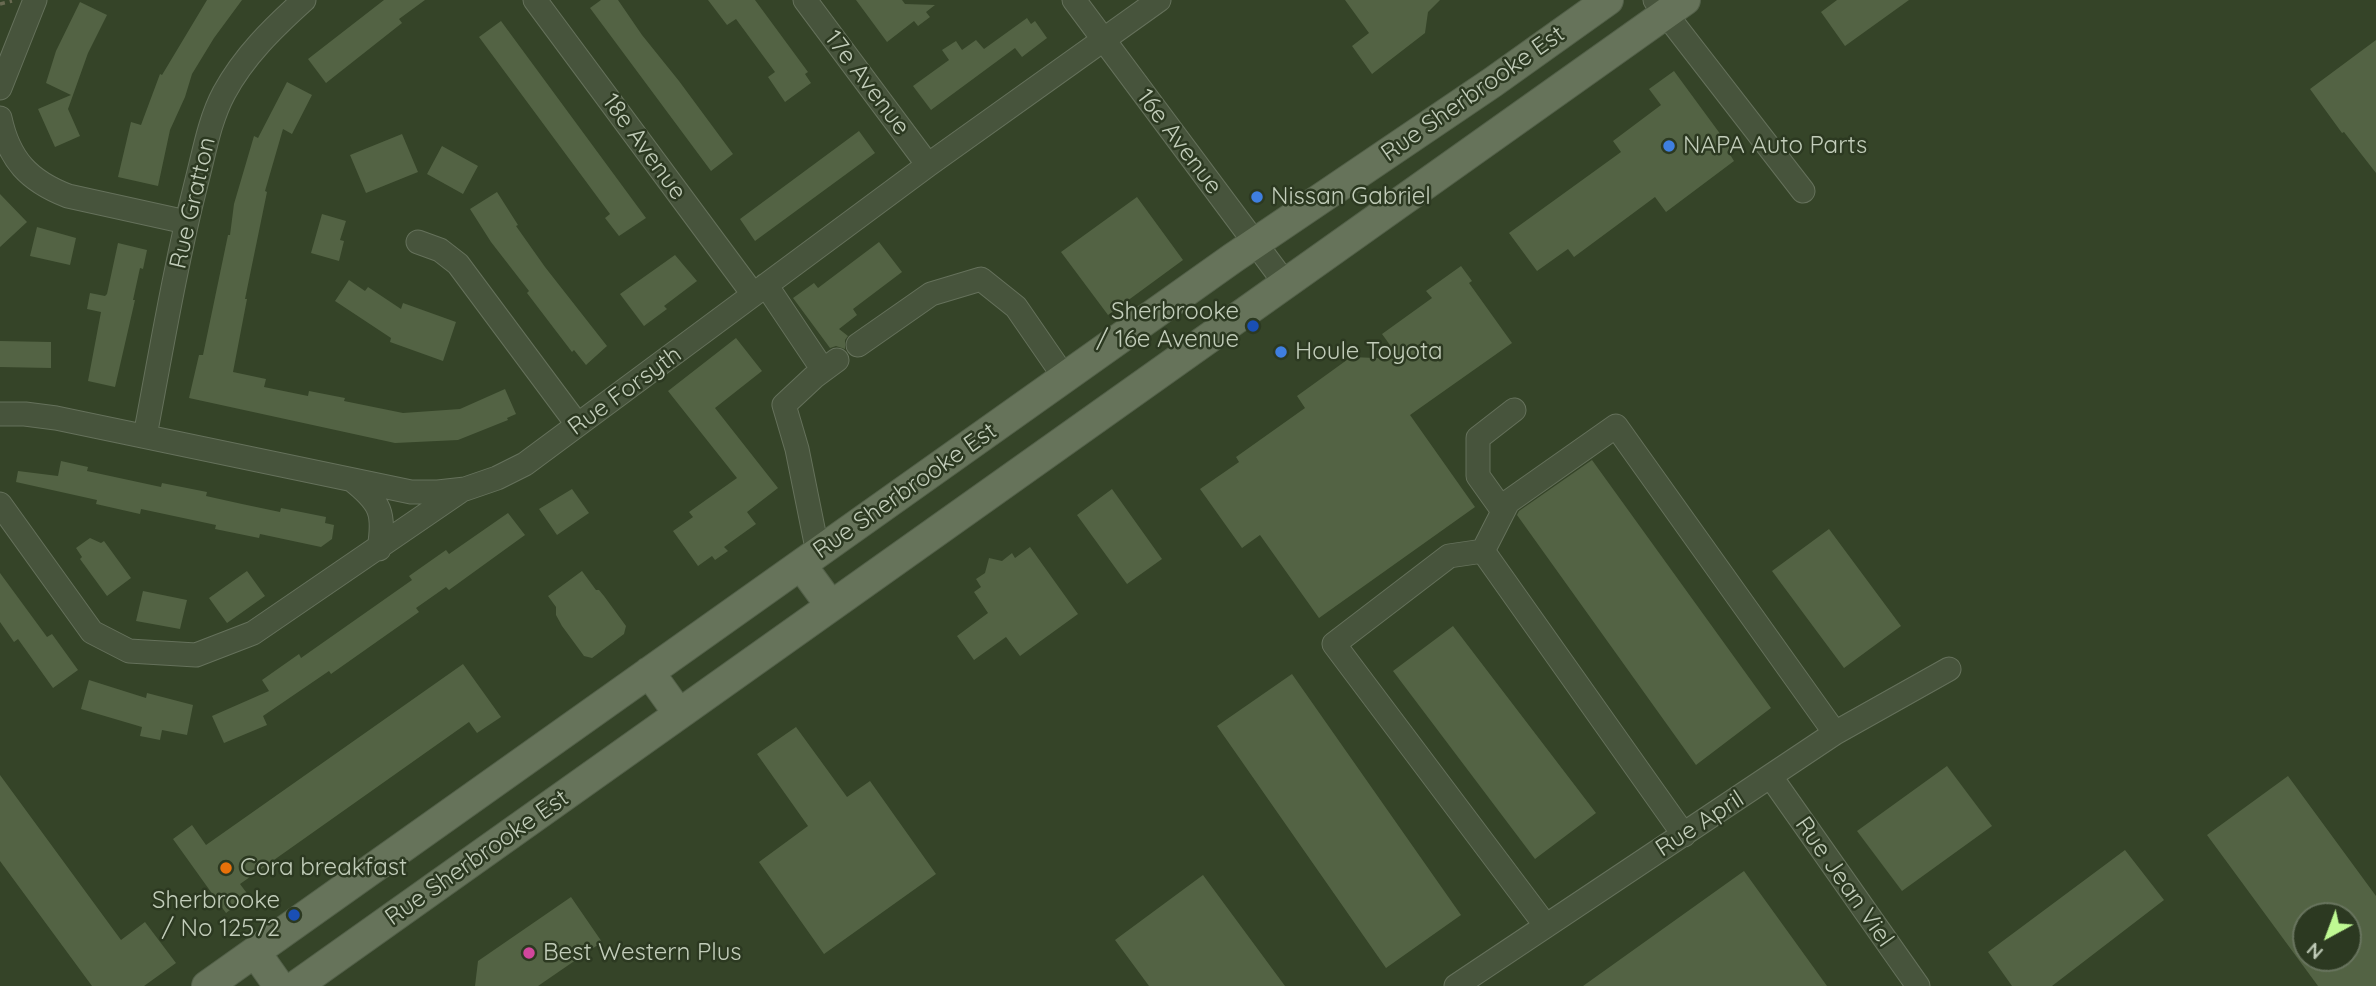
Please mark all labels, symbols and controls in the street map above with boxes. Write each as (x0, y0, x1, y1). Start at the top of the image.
street label: Rue Sherbrooke Est (1376, 20, 1570, 168)
street label: 17e Avenue (818, 25, 916, 141)
street label: 16e Avenue (1130, 84, 1228, 200)
street label: 18e Avenue (596, 88, 692, 206)
place label: NAPA Auto Parts (1683, 132, 1867, 160)
street label: Rue Gratton (164, 134, 222, 272)
marker: NAPA Auto Parts (1661, 138, 1677, 154)
place label: Nissan Gabriel (1271, 183, 1431, 211)
marker: Nissan Gabriel (1249, 189, 1265, 205)
place label: Sherbrooke / 16e Avenue (1096, 298, 1239, 354)
marker: Sherbrooke / 16e Avenue (1245, 318, 1261, 334)
place label: Houle Toyota (1295, 338, 1443, 366)
street label: Rue Forsyth (563, 340, 687, 442)
marker: Houle Toyota (1273, 344, 1289, 360)
street label: Rue Sherbrooke Est (808, 417, 1002, 565)
street label: Rue Sherbrooke Est (380, 784, 574, 932)
street label: Rue April (1650, 785, 1750, 863)
street label: Rue Jean Viel (1789, 811, 1899, 953)
place label: Cora breakfast (240, 854, 407, 882)
marker: Cora breakfast (218, 860, 234, 876)
place label: Sherbrooke / No 12572 (152, 887, 280, 943)
north arrow (2292, 902, 2362, 972)
marker: Sherbrooke / No 12572 (286, 907, 302, 923)
text: N (2301, 938, 2328, 965)
place label: Best Western Plus (543, 939, 742, 967)
marker: Best Western Plus (521, 945, 537, 961)

